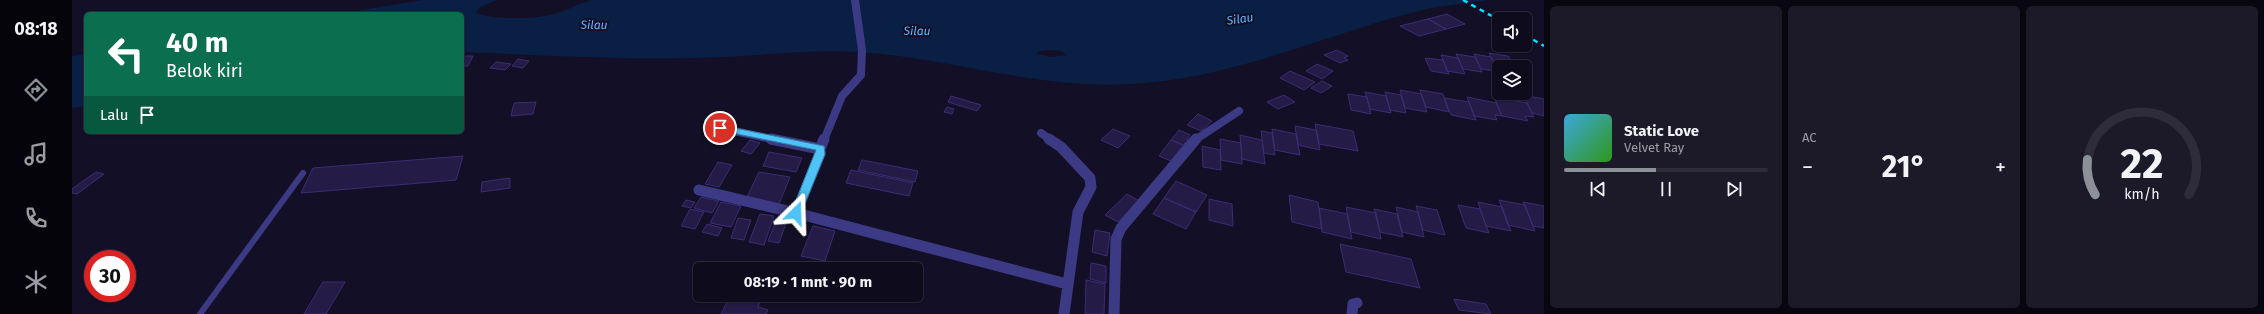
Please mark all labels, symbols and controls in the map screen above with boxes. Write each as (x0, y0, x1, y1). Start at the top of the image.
water label: Silau (1225, 10, 1254, 28)
map controls (1492, 12, 1532, 100)
button: sound (1492, 12, 1532, 52)
text: 08:18 (14, 18, 58, 40)
water label: Silau (579, 18, 608, 32)
water label: Silau (902, 24, 931, 38)
text: 40 m (166, 26, 229, 59)
icon: left (100, 28, 152, 80)
text: Belok kiri (166, 60, 243, 82)
button: layers (1492, 60, 1532, 100)
icon: directions (22, 76, 50, 104)
icon: arrive (136, 104, 158, 126)
text: Lalu (100, 106, 128, 124)
pin (703, 111, 737, 145)
icon: arrive (709, 117, 731, 139)
text: Static Love (1624, 122, 1699, 140)
text: AC (1802, 130, 1817, 145)
text: 22 (2120, 139, 2164, 189)
icon: music (22, 140, 50, 168)
text: Velvet Ray (1624, 140, 1684, 155)
text: 21° (1882, 149, 1926, 185)
text: − (1802, 154, 1813, 181)
text: + (1995, 154, 2006, 181)
icon: previous (1587, 178, 1609, 200)
icon: pause (1655, 178, 1677, 200)
icon: next (1723, 178, 1745, 200)
text: km/h (2124, 186, 2160, 203)
position arrow (775, 192, 817, 234)
icon: phone (22, 204, 50, 232)
speed limit sign: 30 (84, 250, 136, 302)
icon: climate (22, 268, 50, 296)
text: 08:19 · 1 mnt · 90 m (744, 273, 872, 291)

